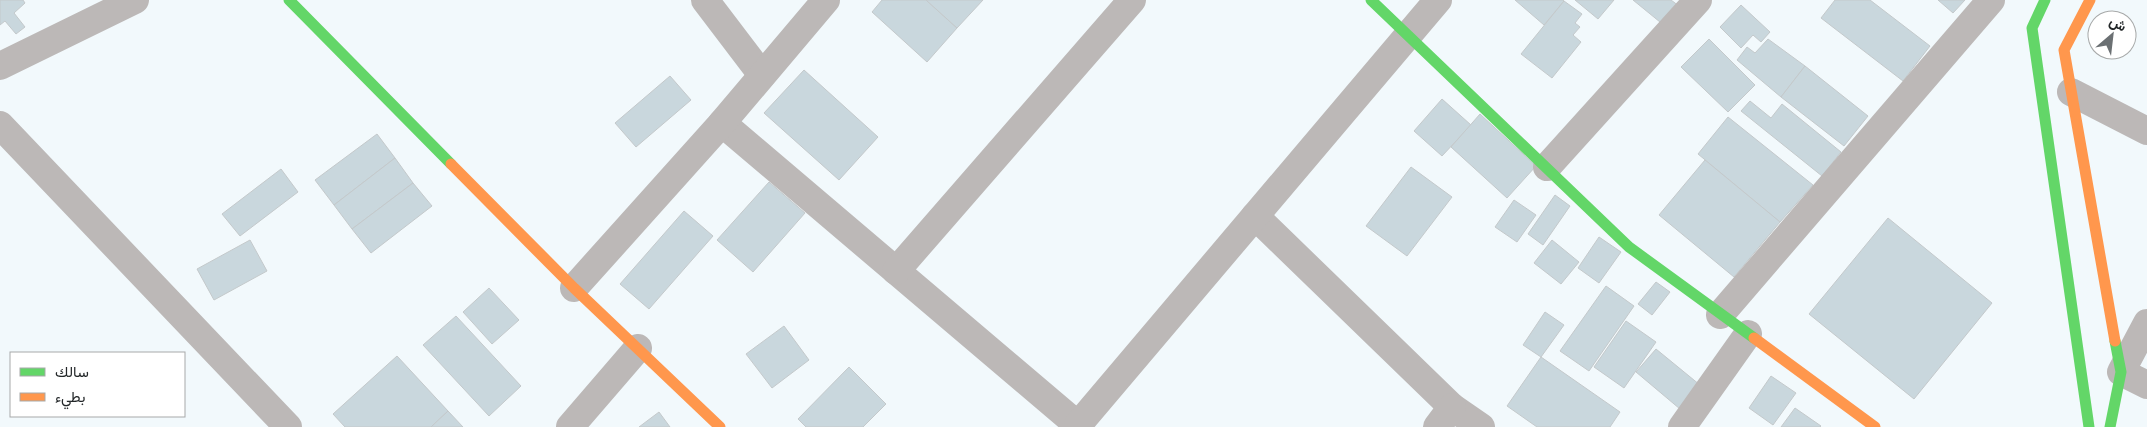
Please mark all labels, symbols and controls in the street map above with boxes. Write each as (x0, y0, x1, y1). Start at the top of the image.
north arrow (2087, 10, 2137, 60)
text: ش (2106, 12, 2130, 35)
legend (10, 352, 185, 417)
text: سالك (55, 362, 89, 381)
text: بطيء (55, 387, 85, 410)

